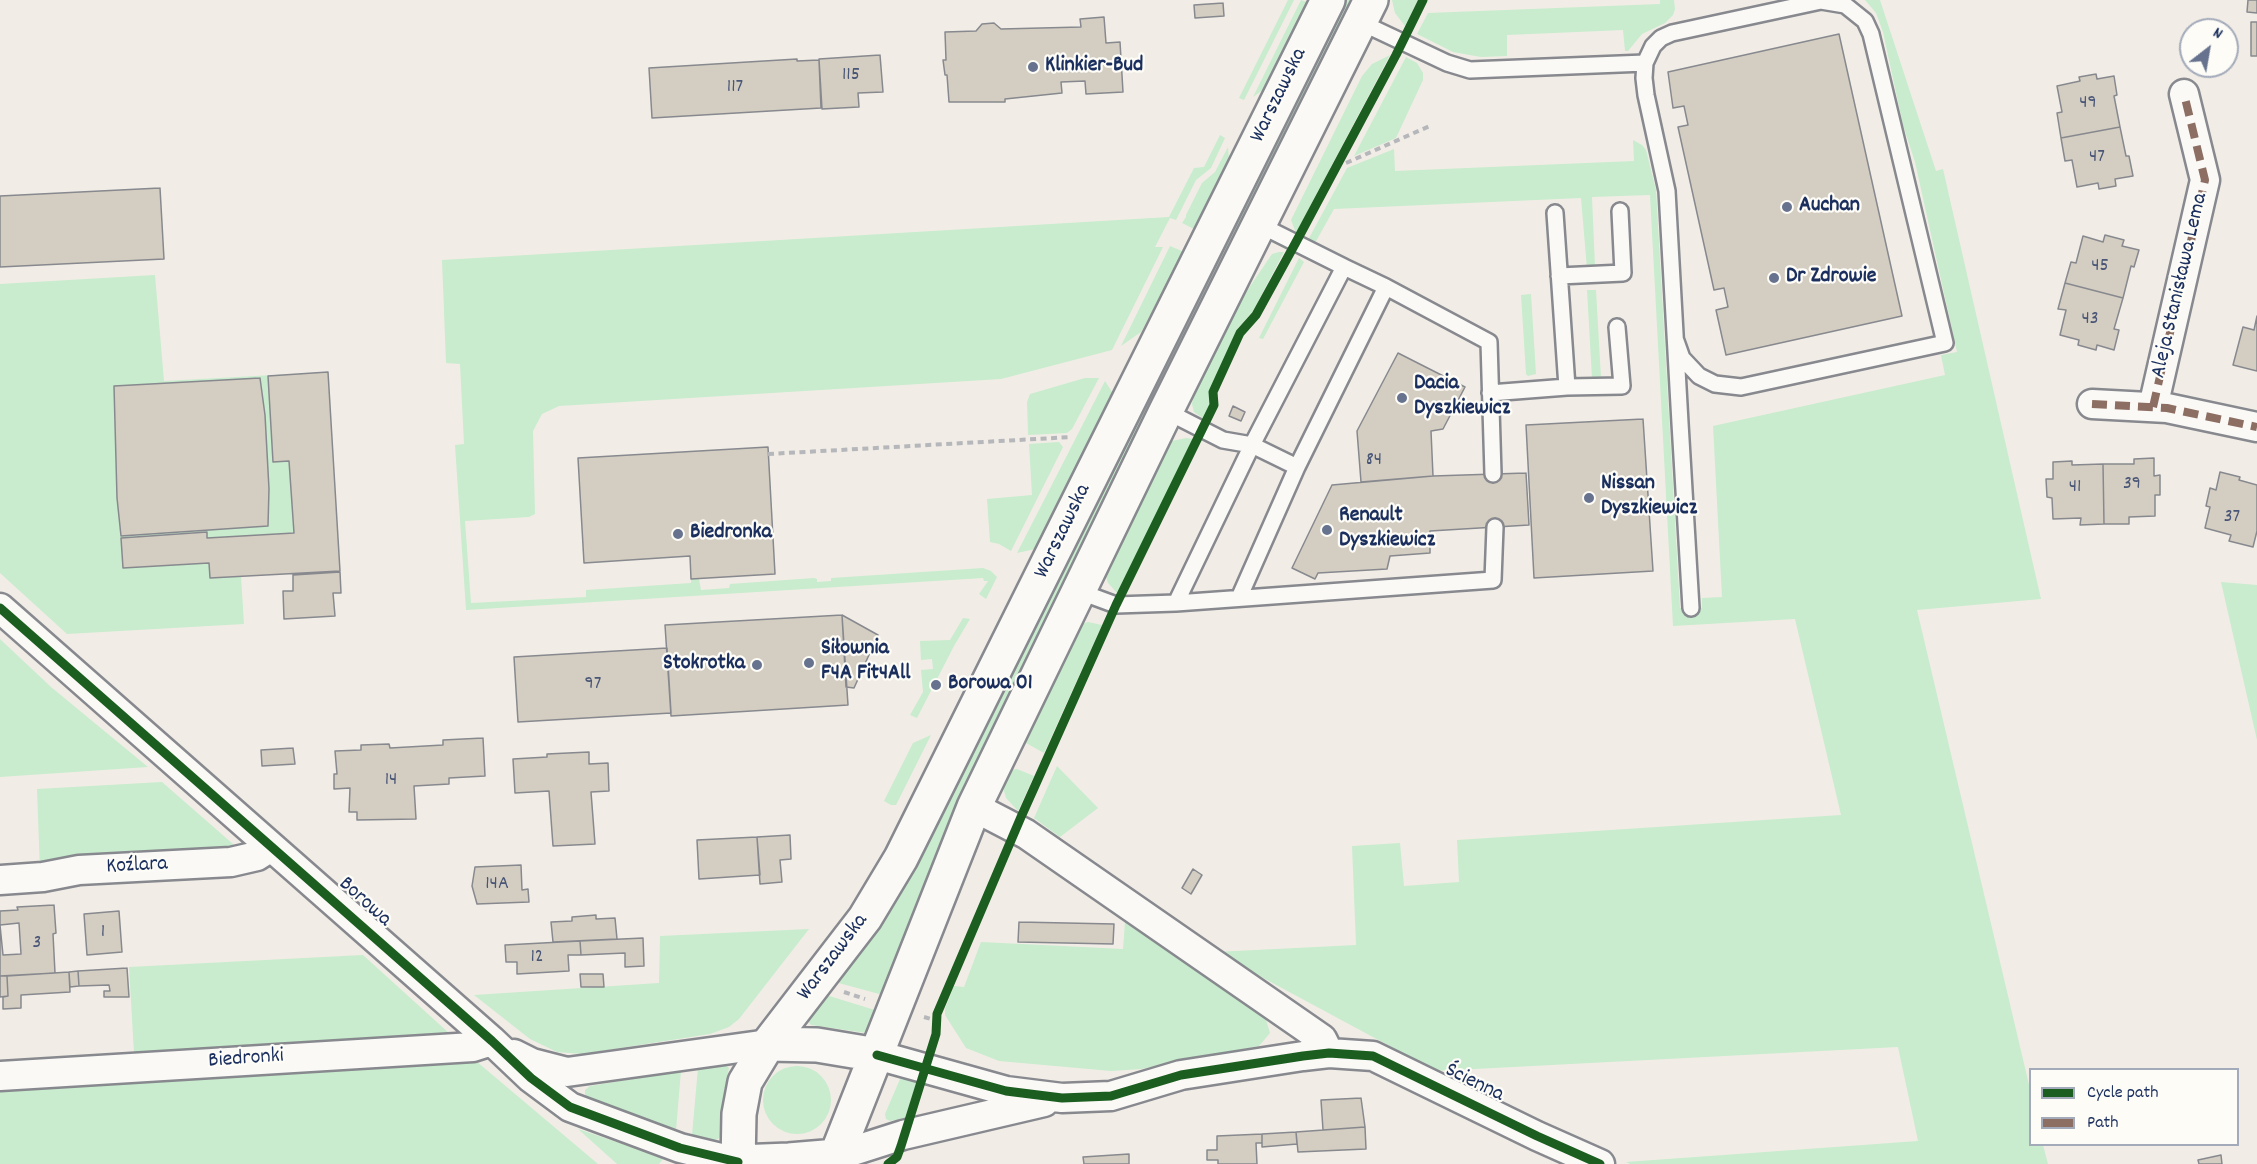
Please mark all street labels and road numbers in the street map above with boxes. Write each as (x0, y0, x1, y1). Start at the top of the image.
street label: Warszawska (1246, 44, 1314, 148)
street label: Aleja Stanisława Lema (2147, 191, 2215, 381)
street label: Warszawska (1030, 480, 1098, 584)
street label: Koźlara (106, 852, 168, 882)
street label: Borowa (332, 872, 396, 934)
street label: Warszawska (793, 909, 875, 1007)
street label: Biedronki (207, 1044, 285, 1076)
street label: Ścienna (1440, 1058, 1508, 1110)

